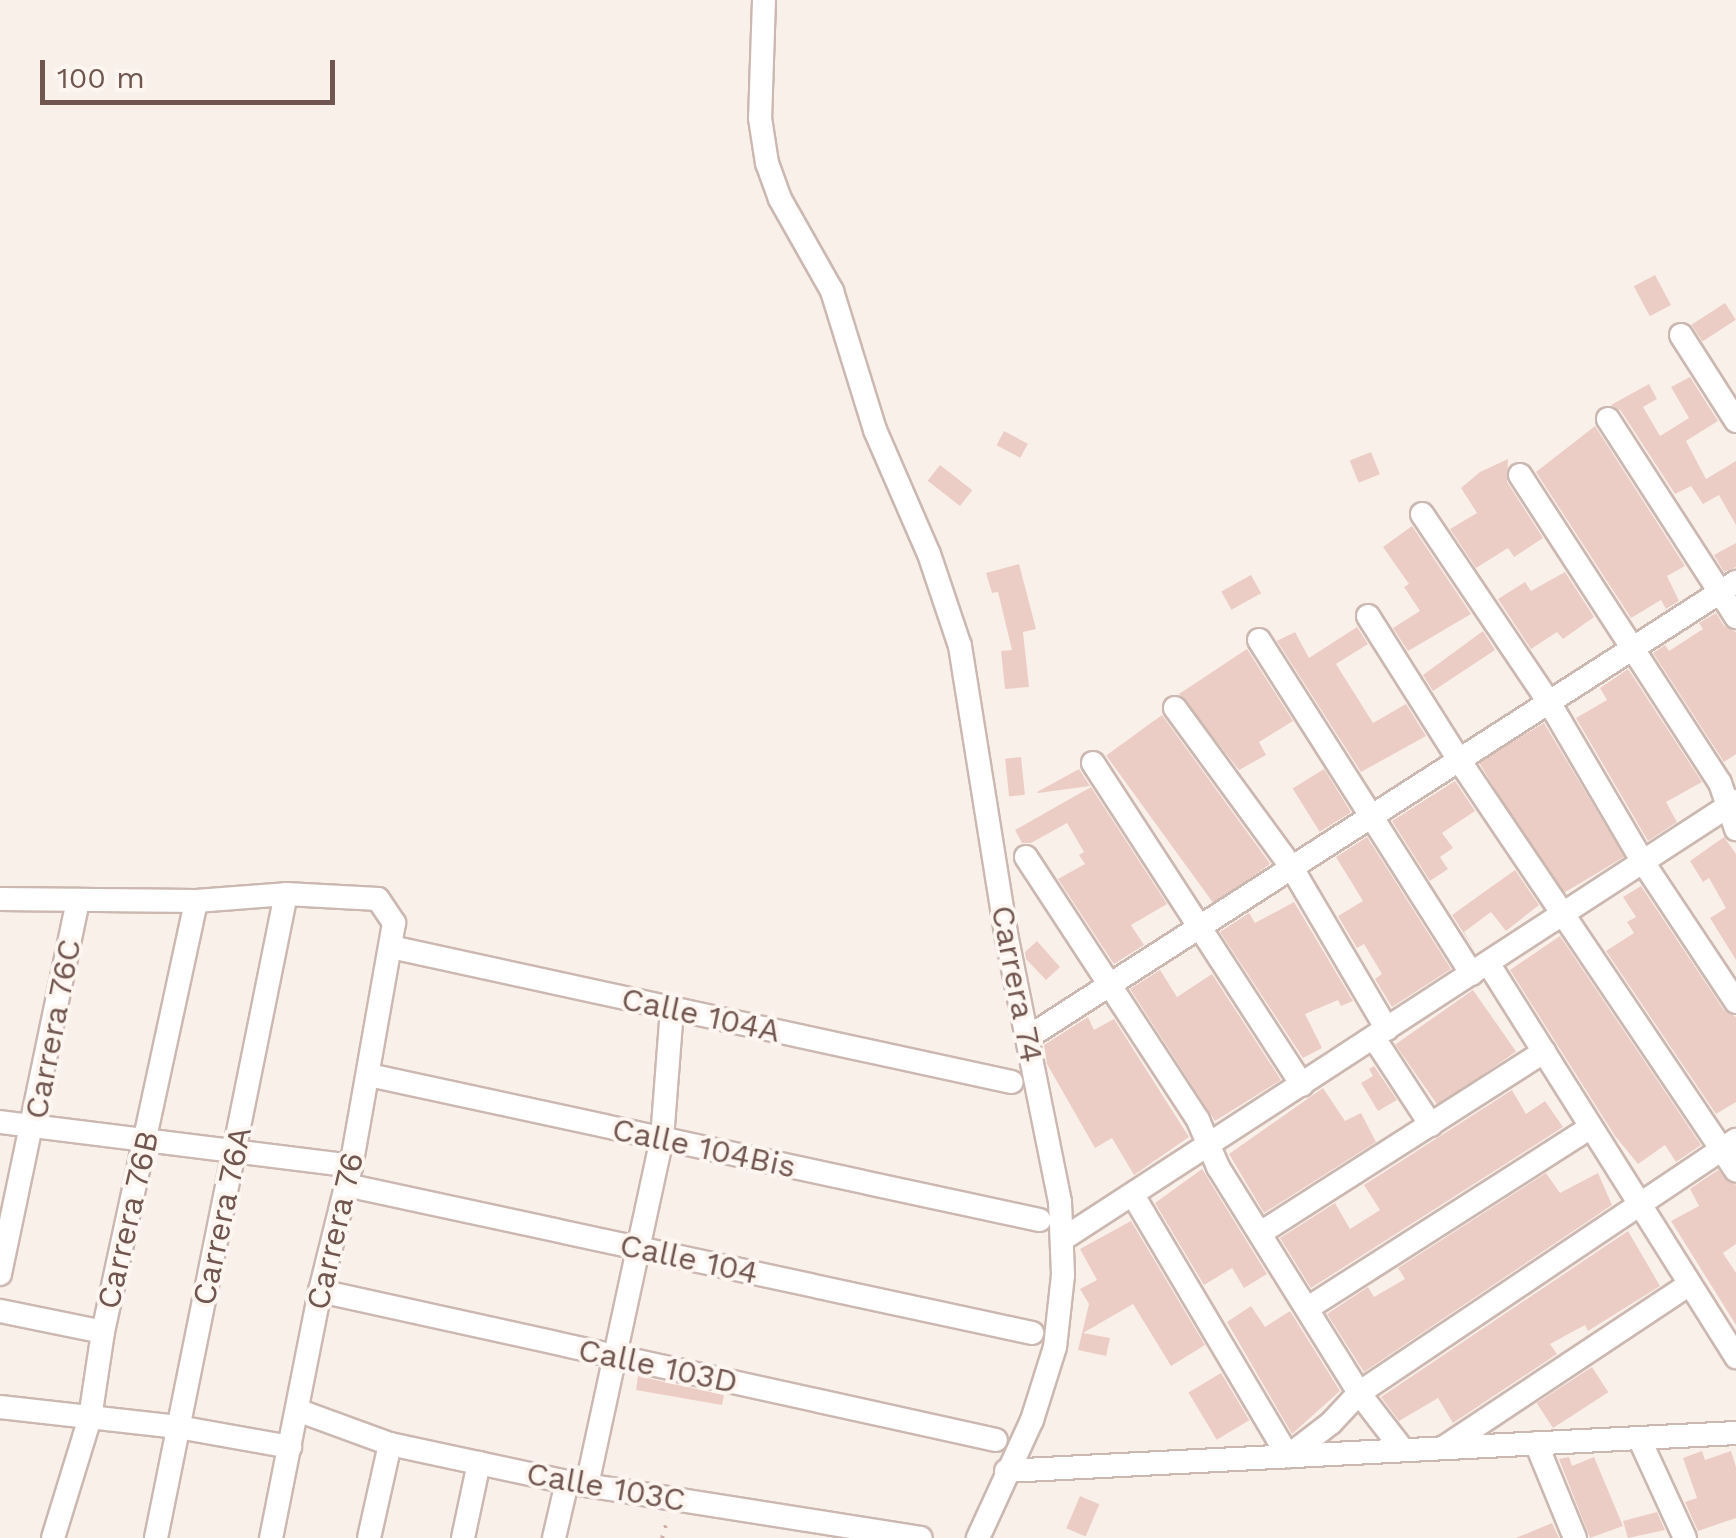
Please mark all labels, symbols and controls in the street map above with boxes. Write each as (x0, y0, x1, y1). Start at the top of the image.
scale bar (45, 40, 340, 102)
text: 100 m (57, 60, 145, 95)
street label: Carrera 74 (983, 901, 1051, 1067)
street label: Carrera 76C (17, 935, 89, 1123)
street label: Calle 104A (618, 979, 784, 1051)
street label: Calle 104Bis (608, 1110, 800, 1186)
street label: Carrera 76A (184, 1122, 260, 1310)
street label: Carrera 76B (89, 1126, 167, 1314)
street label: Carrera 76 (298, 1147, 372, 1315)
street label: Calle 104 (616, 1226, 762, 1292)
street label: Calle 103D (575, 1330, 741, 1402)
street label: Calle 103C (523, 1454, 689, 1520)

